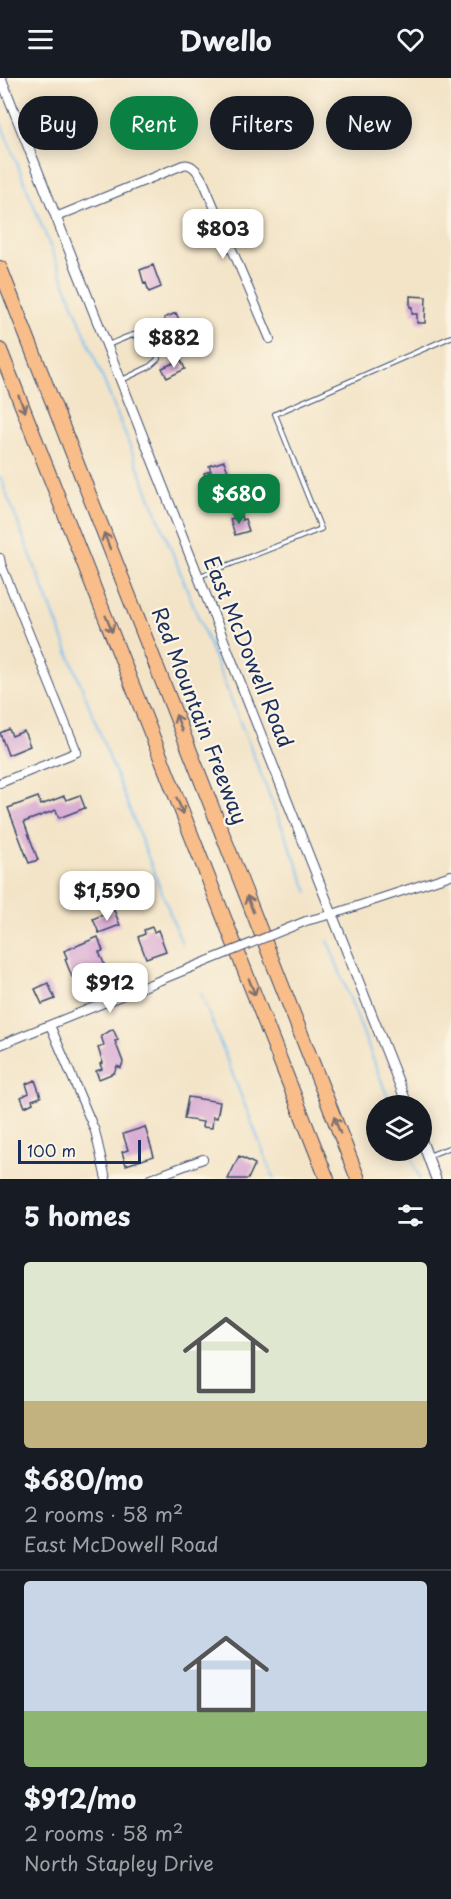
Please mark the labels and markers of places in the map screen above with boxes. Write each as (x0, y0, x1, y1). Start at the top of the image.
pin: $803 (187, 209, 259, 260)
pin: $882 (138, 318, 210, 369)
pin: $680 (203, 474, 275, 525)
pin: $1,590 (58, 871, 156, 922)
pin: $912 (74, 963, 146, 1014)

